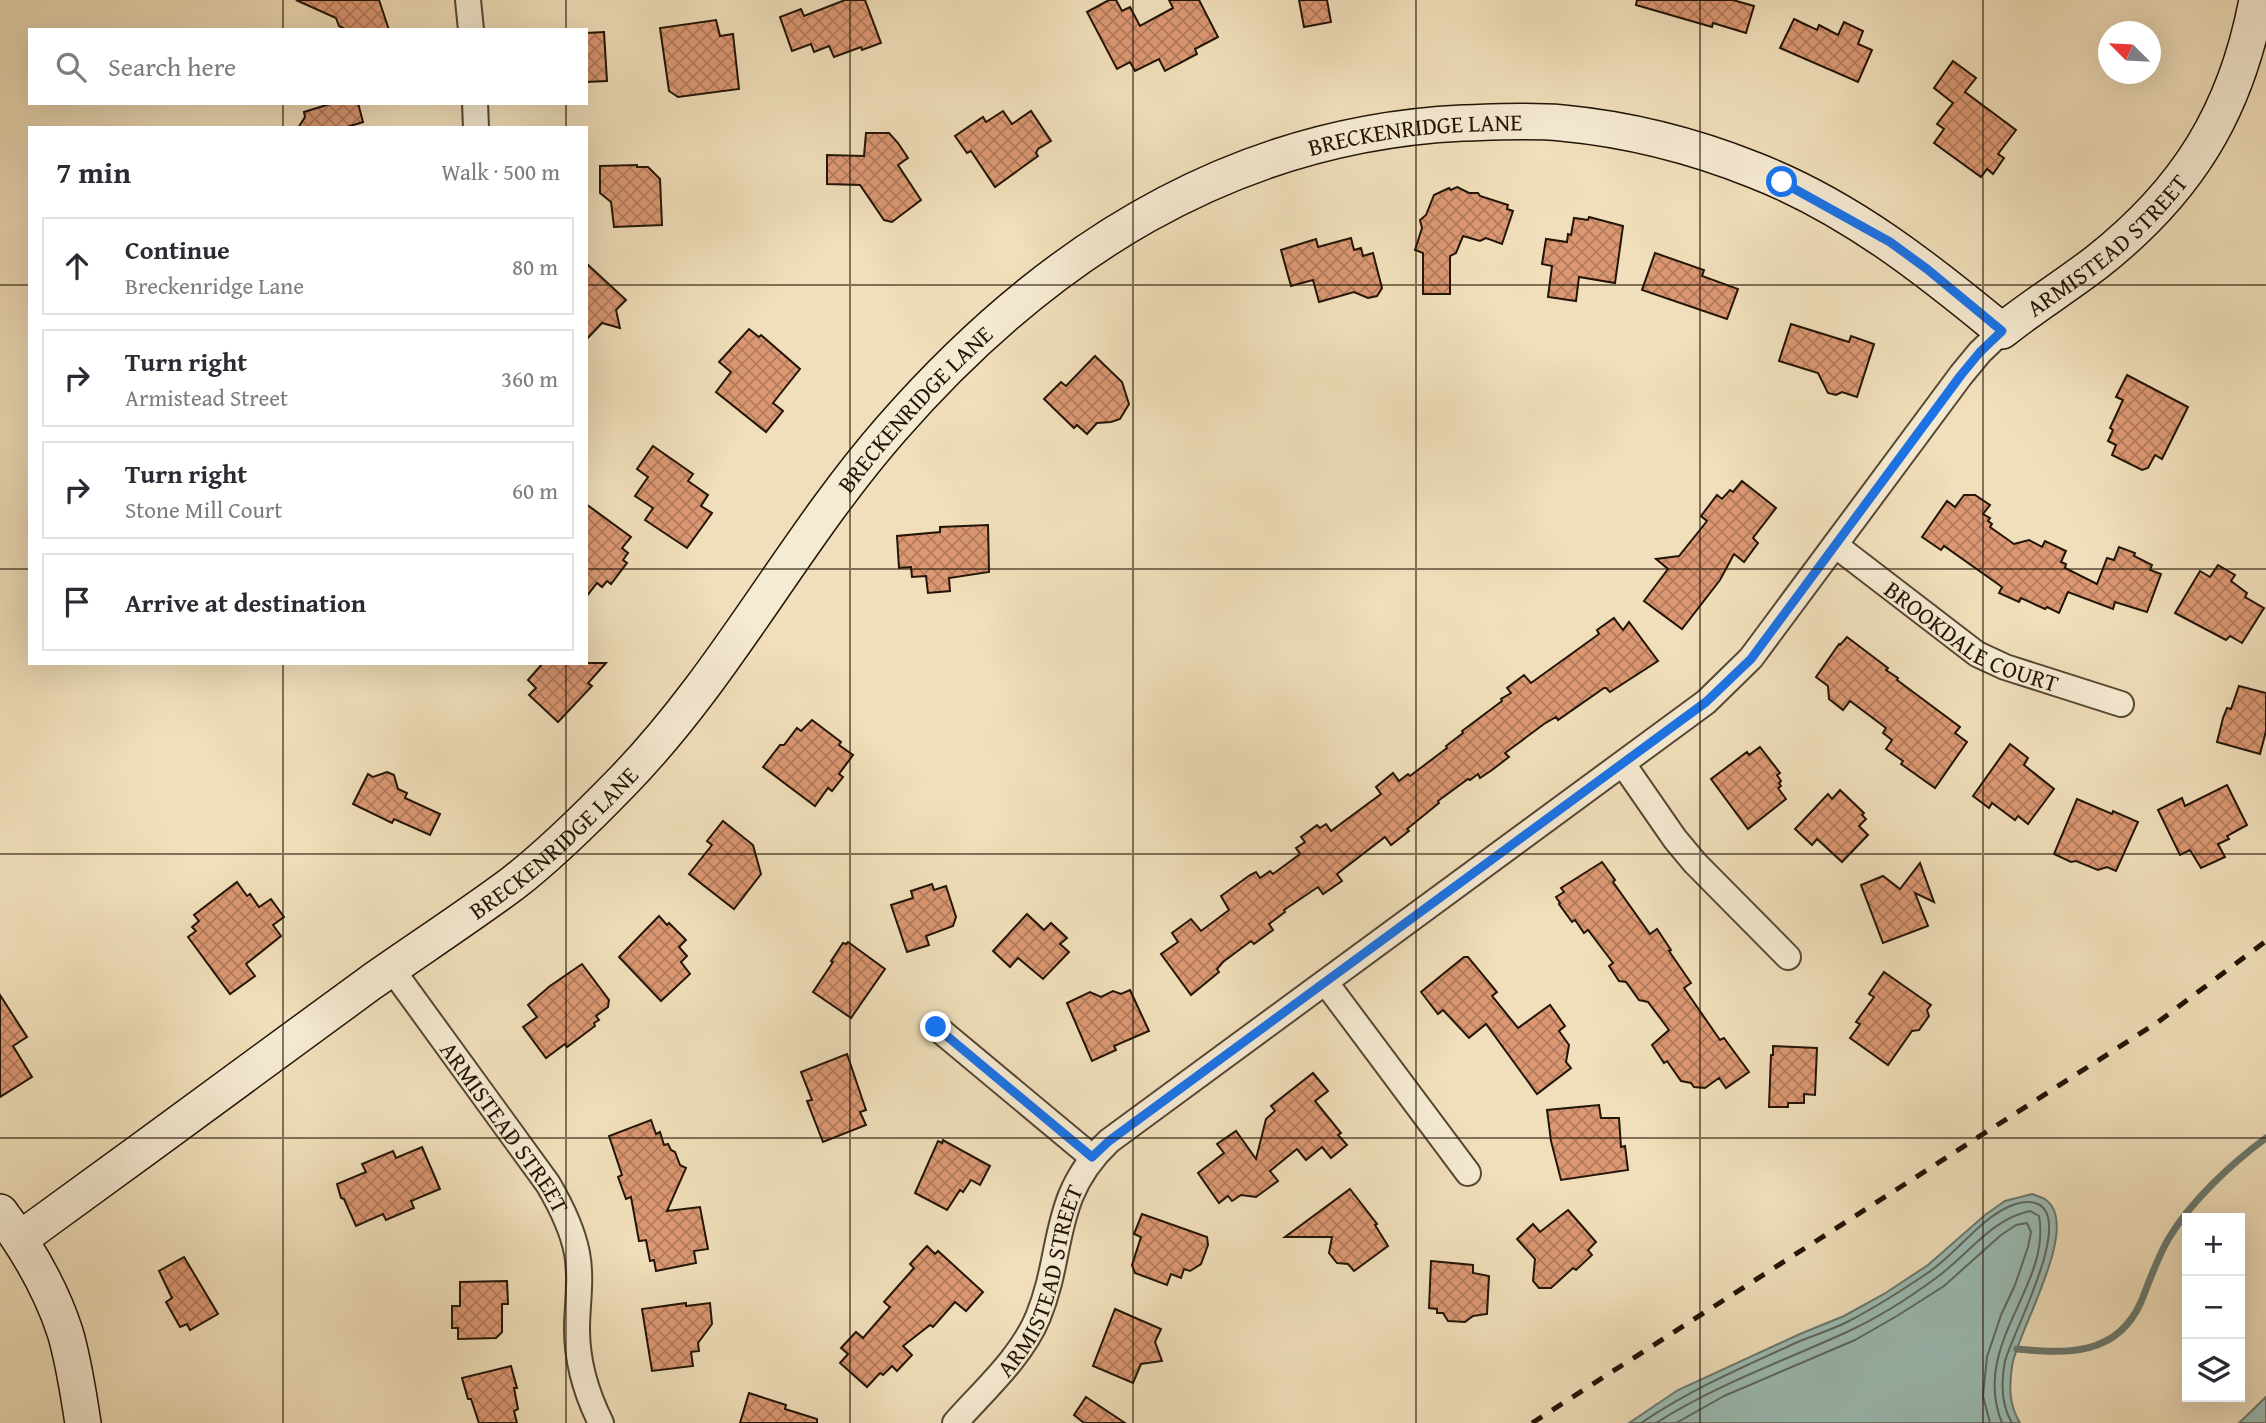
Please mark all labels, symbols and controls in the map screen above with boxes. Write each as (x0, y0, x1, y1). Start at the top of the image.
north arrow (2098, 21, 2161, 84)
search box (28, 28, 588, 105)
text: Search here (108, 47, 236, 86)
icon: search (52, 48, 90, 86)
street label: BRECKENRIDGE LANE (1304, 104, 1523, 164)
text: 7 min (56, 150, 131, 194)
text: Walk · 500 m (441, 155, 560, 188)
route start (1766, 166, 1797, 197)
street label: ARMISTEAD STREET (2019, 166, 2196, 325)
text: Continue (125, 230, 230, 269)
icon: ahead (58, 247, 96, 285)
text: 80 m (512, 250, 558, 283)
text: Breckenridge Lane (125, 269, 304, 302)
street label: BRECKENRIDGE LANE (829, 317, 1000, 500)
text: Turn right (125, 342, 247, 381)
icon: right (58, 359, 96, 397)
text: 360 m (501, 362, 558, 395)
text: Armistead Street (125, 381, 288, 414)
text: Turn right (125, 454, 247, 493)
icon: right (58, 471, 96, 509)
text: 60 m (512, 474, 558, 507)
text: Stone Mill Court (125, 493, 282, 526)
street label: BROOKDALE COURT (1877, 572, 2063, 701)
icon: arrive (58, 583, 96, 621)
text: Arrive at destination (125, 583, 366, 622)
street label: BRECKENRIDGE LANE (461, 758, 646, 927)
route end (920, 1011, 951, 1042)
street label: ARMISTEAD STREET (432, 1034, 578, 1219)
street label: ARMISTEAD STREET (988, 1179, 1091, 1384)
map controls (2182, 1213, 2245, 1402)
button: + (2182, 1213, 2245, 1276)
button: − (2182, 1276, 2245, 1339)
button: layers (2182, 1339, 2245, 1402)

